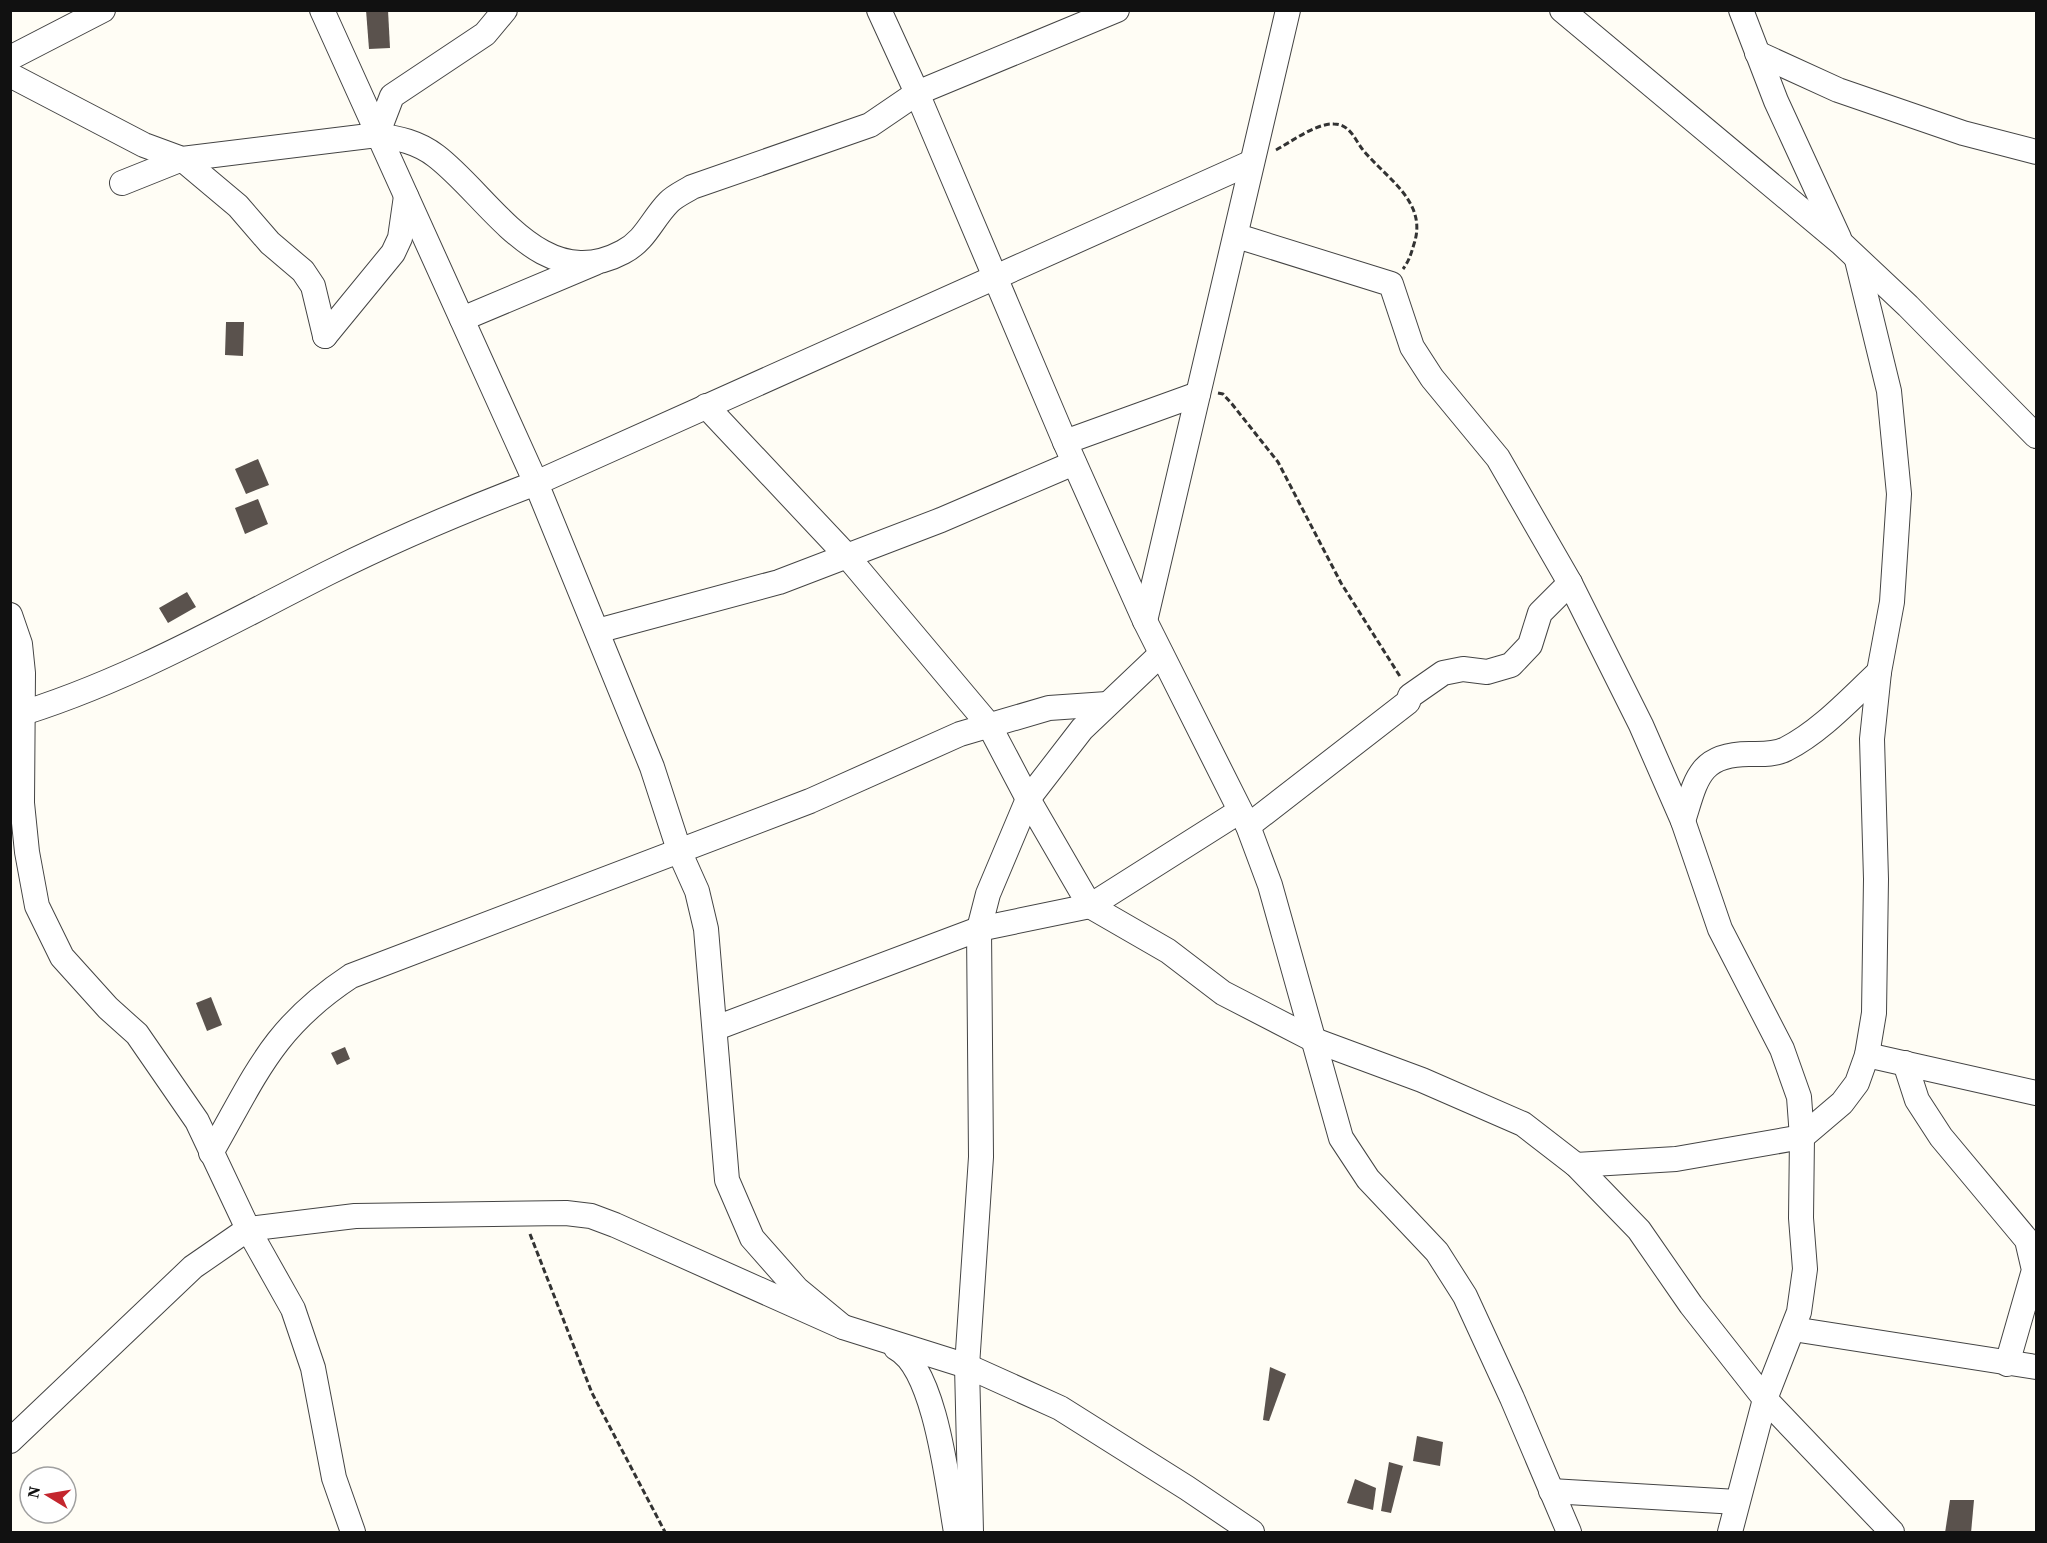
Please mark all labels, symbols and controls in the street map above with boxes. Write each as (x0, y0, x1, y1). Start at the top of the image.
north arrow (18, 1465, 78, 1525)
text: N (21, 1484, 45, 1500)

